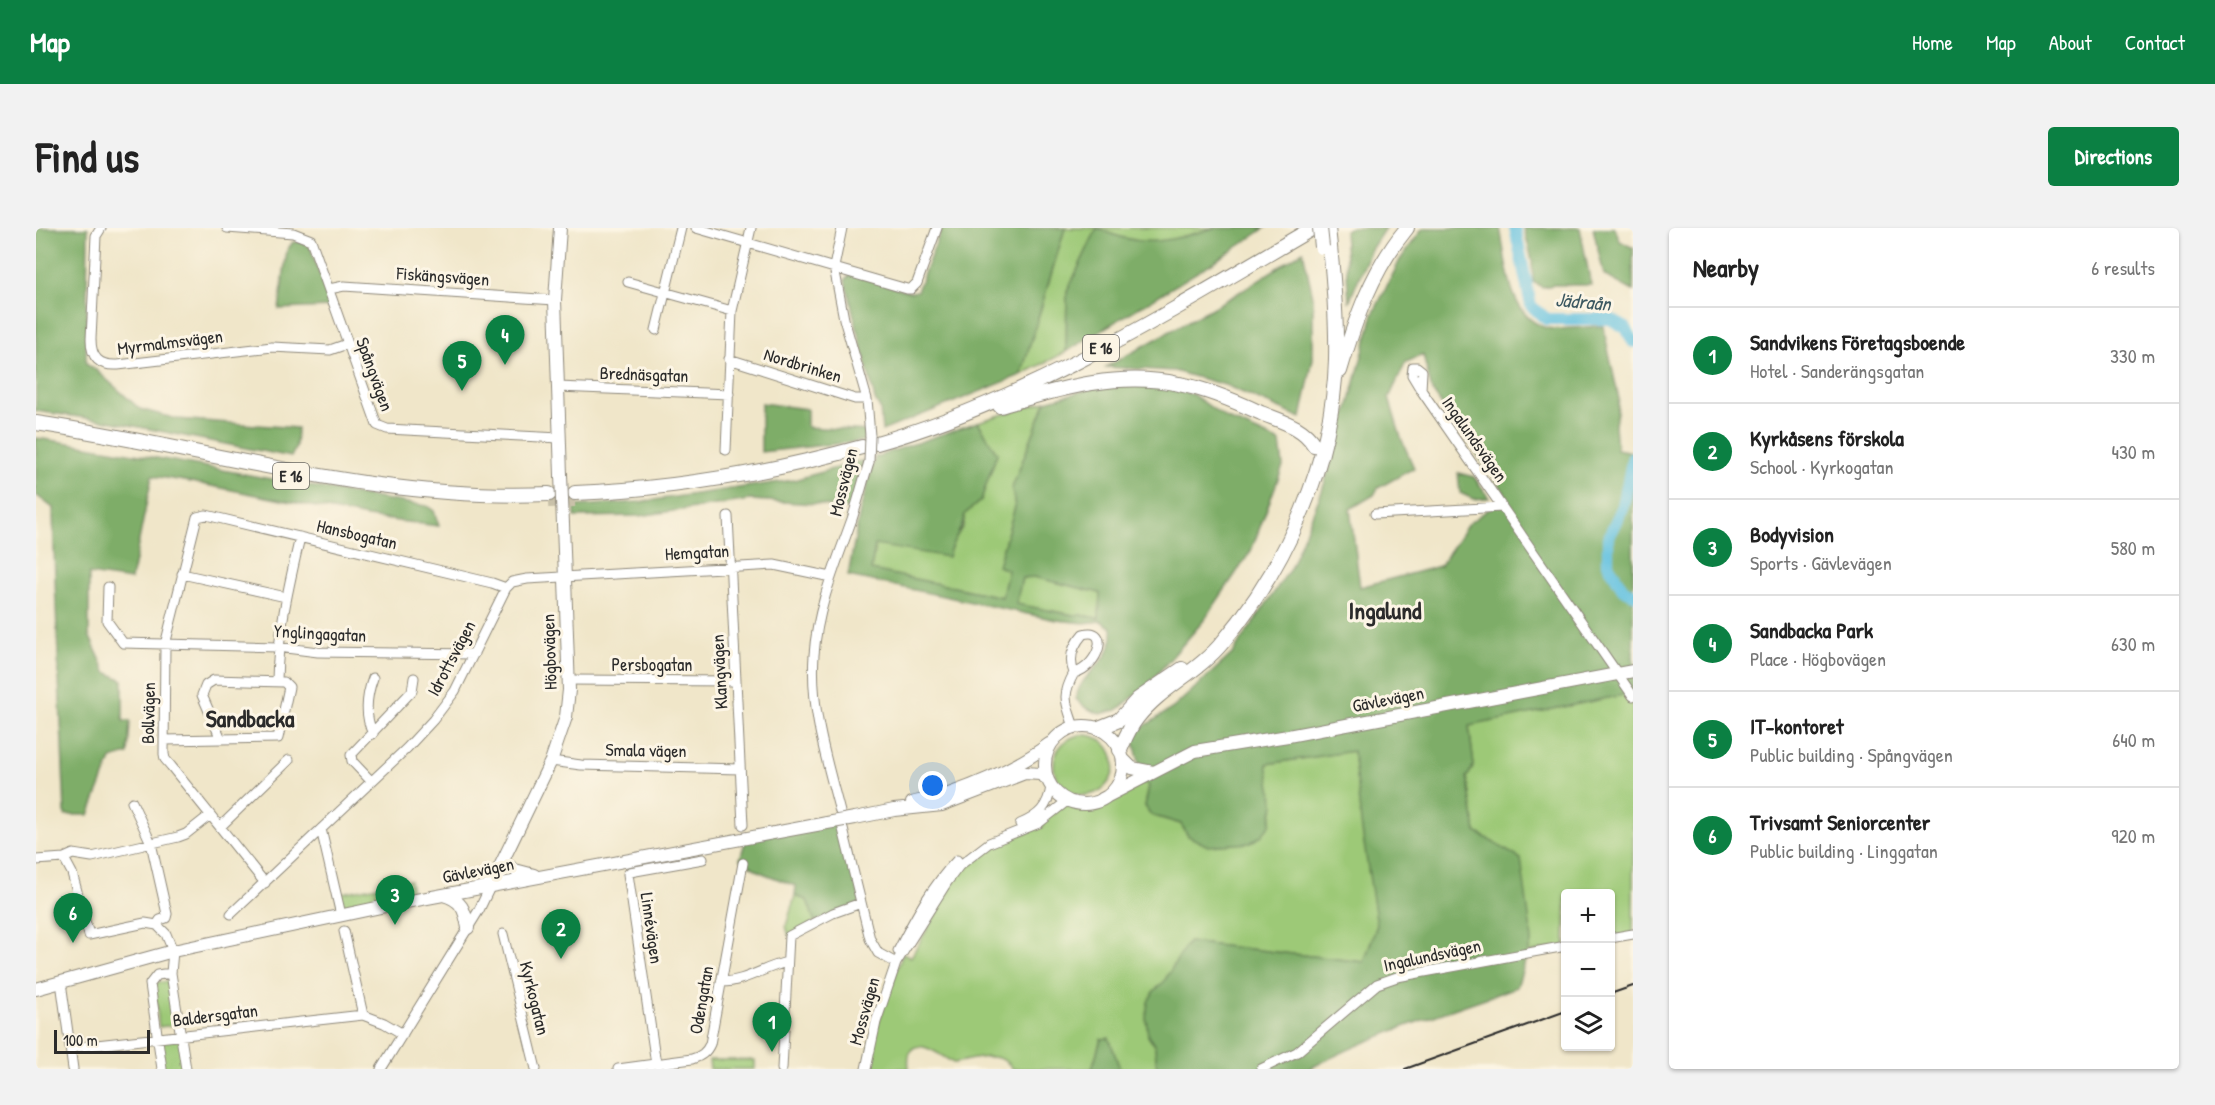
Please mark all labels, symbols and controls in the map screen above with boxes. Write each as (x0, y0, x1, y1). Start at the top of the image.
text: Map (30, 23, 70, 61)
text: Home (1912, 28, 1953, 57)
text: Map (1986, 28, 2016, 57)
text: About (2049, 28, 2092, 57)
text: Contact (2125, 28, 2185, 57)
button: Directions (2048, 127, 2179, 186)
text: Find us (36, 128, 139, 185)
text: Nearby (1693, 250, 1759, 285)
text: 6 results (2091, 254, 2155, 281)
street label: Fiskängsvägen (395, 260, 490, 292)
water label: Jädraån (1554, 285, 1614, 317)
pin: 4 (486, 316, 524, 365)
street label: Myrmalmsvägen (116, 323, 224, 361)
text: Sandvikens Företagsboende (1750, 327, 1965, 357)
street label: Spångvägen (350, 334, 400, 414)
road number: E 16 (1083, 335, 1119, 361)
street label: Nordbrinken (761, 341, 845, 389)
pin: 5 (442, 342, 482, 391)
text: 1 (1709, 342, 1716, 369)
text: 330 m (2110, 342, 2155, 369)
text: Hotel · Sanderängsgatan (1750, 357, 1924, 384)
street label: Brednäsgatan (599, 360, 689, 388)
street label: Ingalundsvägen (1436, 391, 1514, 487)
text: Kyrkåsens förskola (1750, 423, 1904, 453)
text: 2 (1708, 438, 1717, 465)
text: 430 m (2111, 438, 2155, 465)
street label: Mossvägen (822, 445, 864, 519)
text: School · Kyrkogatan (1750, 453, 1893, 480)
road number: E 16 (273, 463, 309, 489)
street label: Hansbogatan (314, 513, 400, 555)
text: Bodyvision (1750, 519, 1834, 549)
text: 3 (1708, 534, 1717, 561)
text: 580 m (2111, 534, 2155, 561)
street label: Hemgatan (664, 538, 730, 566)
text: Sports · Gävlevägen (1750, 549, 1892, 576)
district label: Ingalund (1349, 594, 1422, 627)
street label: Högbovägen (535, 614, 563, 690)
text: Sandbacka Park (1750, 615, 1873, 645)
street label: Idrottsvägen (421, 616, 481, 700)
street label: Ynglingagatan (273, 618, 367, 648)
text: 4 (1709, 630, 1716, 657)
text: 630 m (2111, 630, 2155, 657)
street label: Klangvägen (705, 634, 733, 710)
text: Place · Högbovägen (1750, 645, 1886, 672)
street label: Persbogatan (612, 652, 692, 677)
street label: Gävlevägen (1350, 680, 1426, 718)
street label: Bollvägen (135, 682, 161, 744)
district label: Sandbacka (206, 702, 295, 734)
text: IT-kontoret (1750, 711, 1844, 741)
text: 5 (1708, 726, 1717, 753)
text: 640 m (2112, 726, 2155, 753)
street label: Smala vägen (605, 737, 687, 763)
text: Public building · Spångvägen (1750, 741, 1953, 768)
your location (918, 771, 947, 800)
text: Trivsamt Seniorcenter (1750, 807, 1930, 837)
text: 6 (1709, 822, 1716, 849)
text: 920 m (2111, 822, 2155, 849)
text: Public building · Linggatan (1750, 837, 1938, 864)
street label: Gävlevägen (440, 851, 516, 889)
pin: 3 (376, 876, 414, 925)
map controls (1561, 889, 1615, 1051)
button: + (1561, 889, 1615, 943)
street label: Linnévägen (635, 891, 669, 965)
pin: 6 (54, 894, 93, 943)
pin: 2 (542, 910, 580, 959)
street label: Ingalundsvägen (1381, 932, 1483, 978)
button: − (1561, 943, 1615, 997)
street label: Kyrkogatan (514, 959, 556, 1037)
street label: Odengatan (683, 964, 719, 1036)
street label: Mossvägen (842, 974, 886, 1048)
street label: Baldersgatan (171, 997, 259, 1033)
button: layers (1561, 997, 1615, 1051)
pin: 1 (752, 1002, 792, 1052)
scale bar (54, 1027, 150, 1054)
text: 100 m (63, 1029, 98, 1051)

